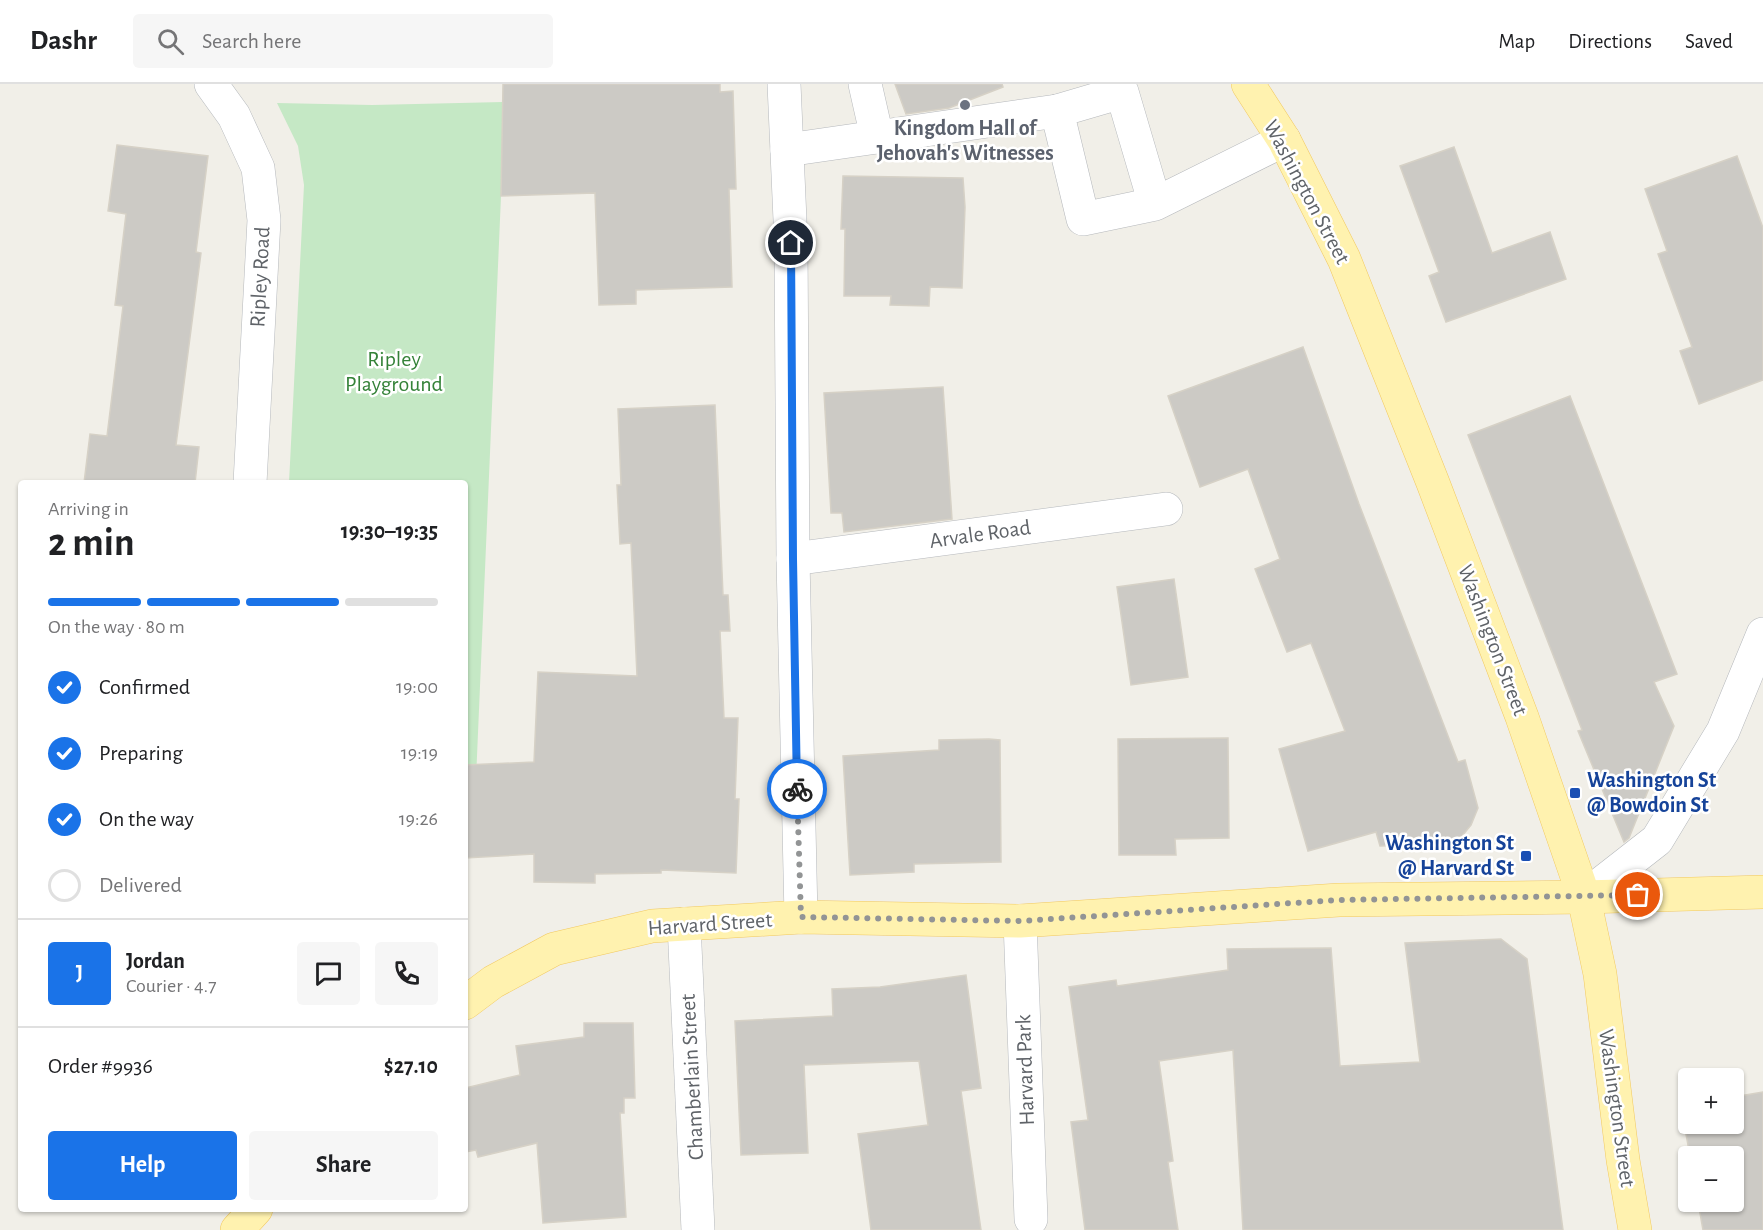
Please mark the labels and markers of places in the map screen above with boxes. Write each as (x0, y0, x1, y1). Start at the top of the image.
marker: Kingdom Hall of Jehovah's Witnesses (958, 98, 972, 112)
place label: Kingdom Hall of Jehovah's Witnesses (876, 117, 1054, 164)
pin (765, 217, 816, 268)
place label: Washington St @ Bowdoin St (1587, 769, 1717, 816)
marker: Washington St @ Bowdoin St (1568, 786, 1582, 800)
place label: Washington St @ Harvard St (1385, 832, 1515, 879)
marker: Washington St @ Harvard St (1519, 849, 1533, 863)
pin (1612, 869, 1663, 920)

